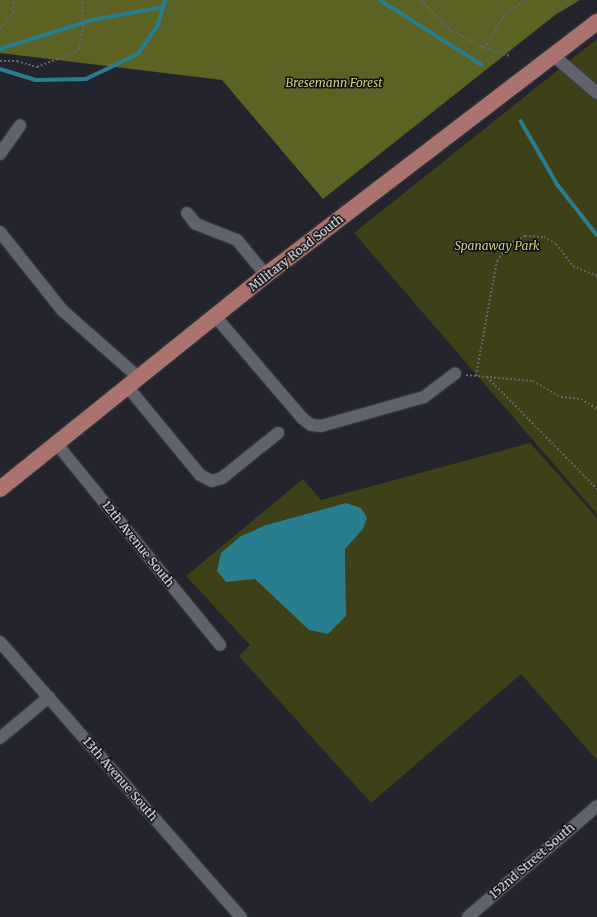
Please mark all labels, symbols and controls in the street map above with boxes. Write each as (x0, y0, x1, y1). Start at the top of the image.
park label: Bresemann Forest (286, 76, 382, 90)
street label: Military Road South (246, 212, 346, 294)
park label: Spanaway Park (454, 239, 540, 253)
street label: 12th Avenue South (99, 498, 177, 590)
street label: 13th Avenue South (80, 734, 160, 824)
street label: 152nd Street South (487, 820, 577, 902)

